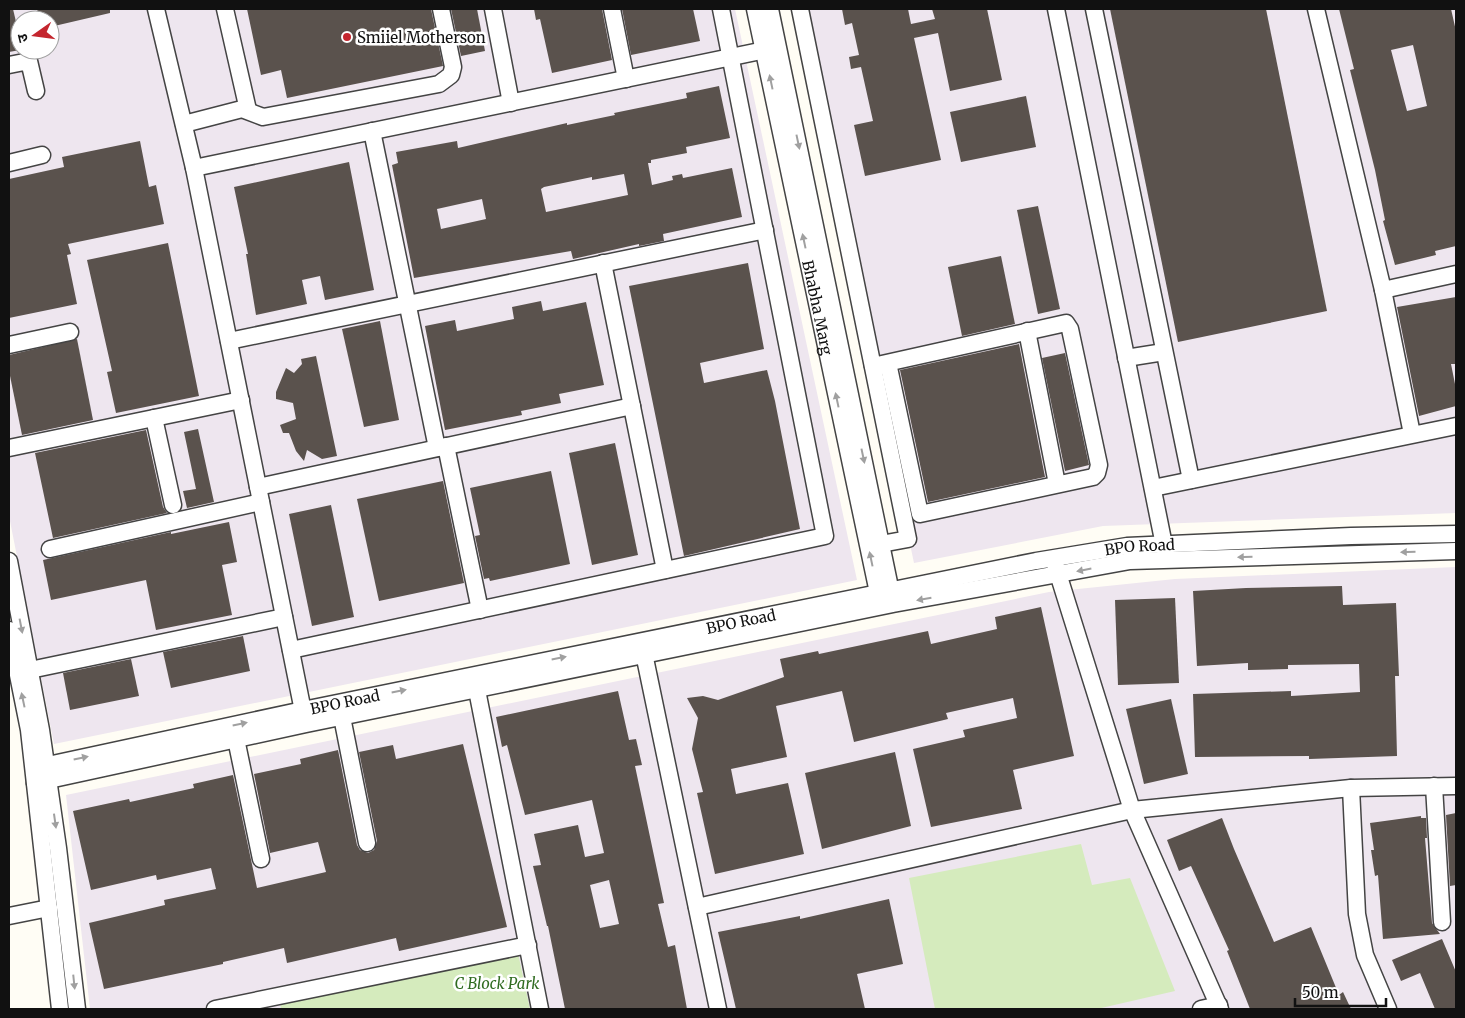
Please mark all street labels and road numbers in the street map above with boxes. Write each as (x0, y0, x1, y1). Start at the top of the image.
street label: Bhabha Marg (799, 258, 837, 357)
street label: BPO Road (1103, 534, 1175, 559)
street label: BPO Road (704, 605, 777, 637)
street label: BPO Road (308, 685, 381, 718)

